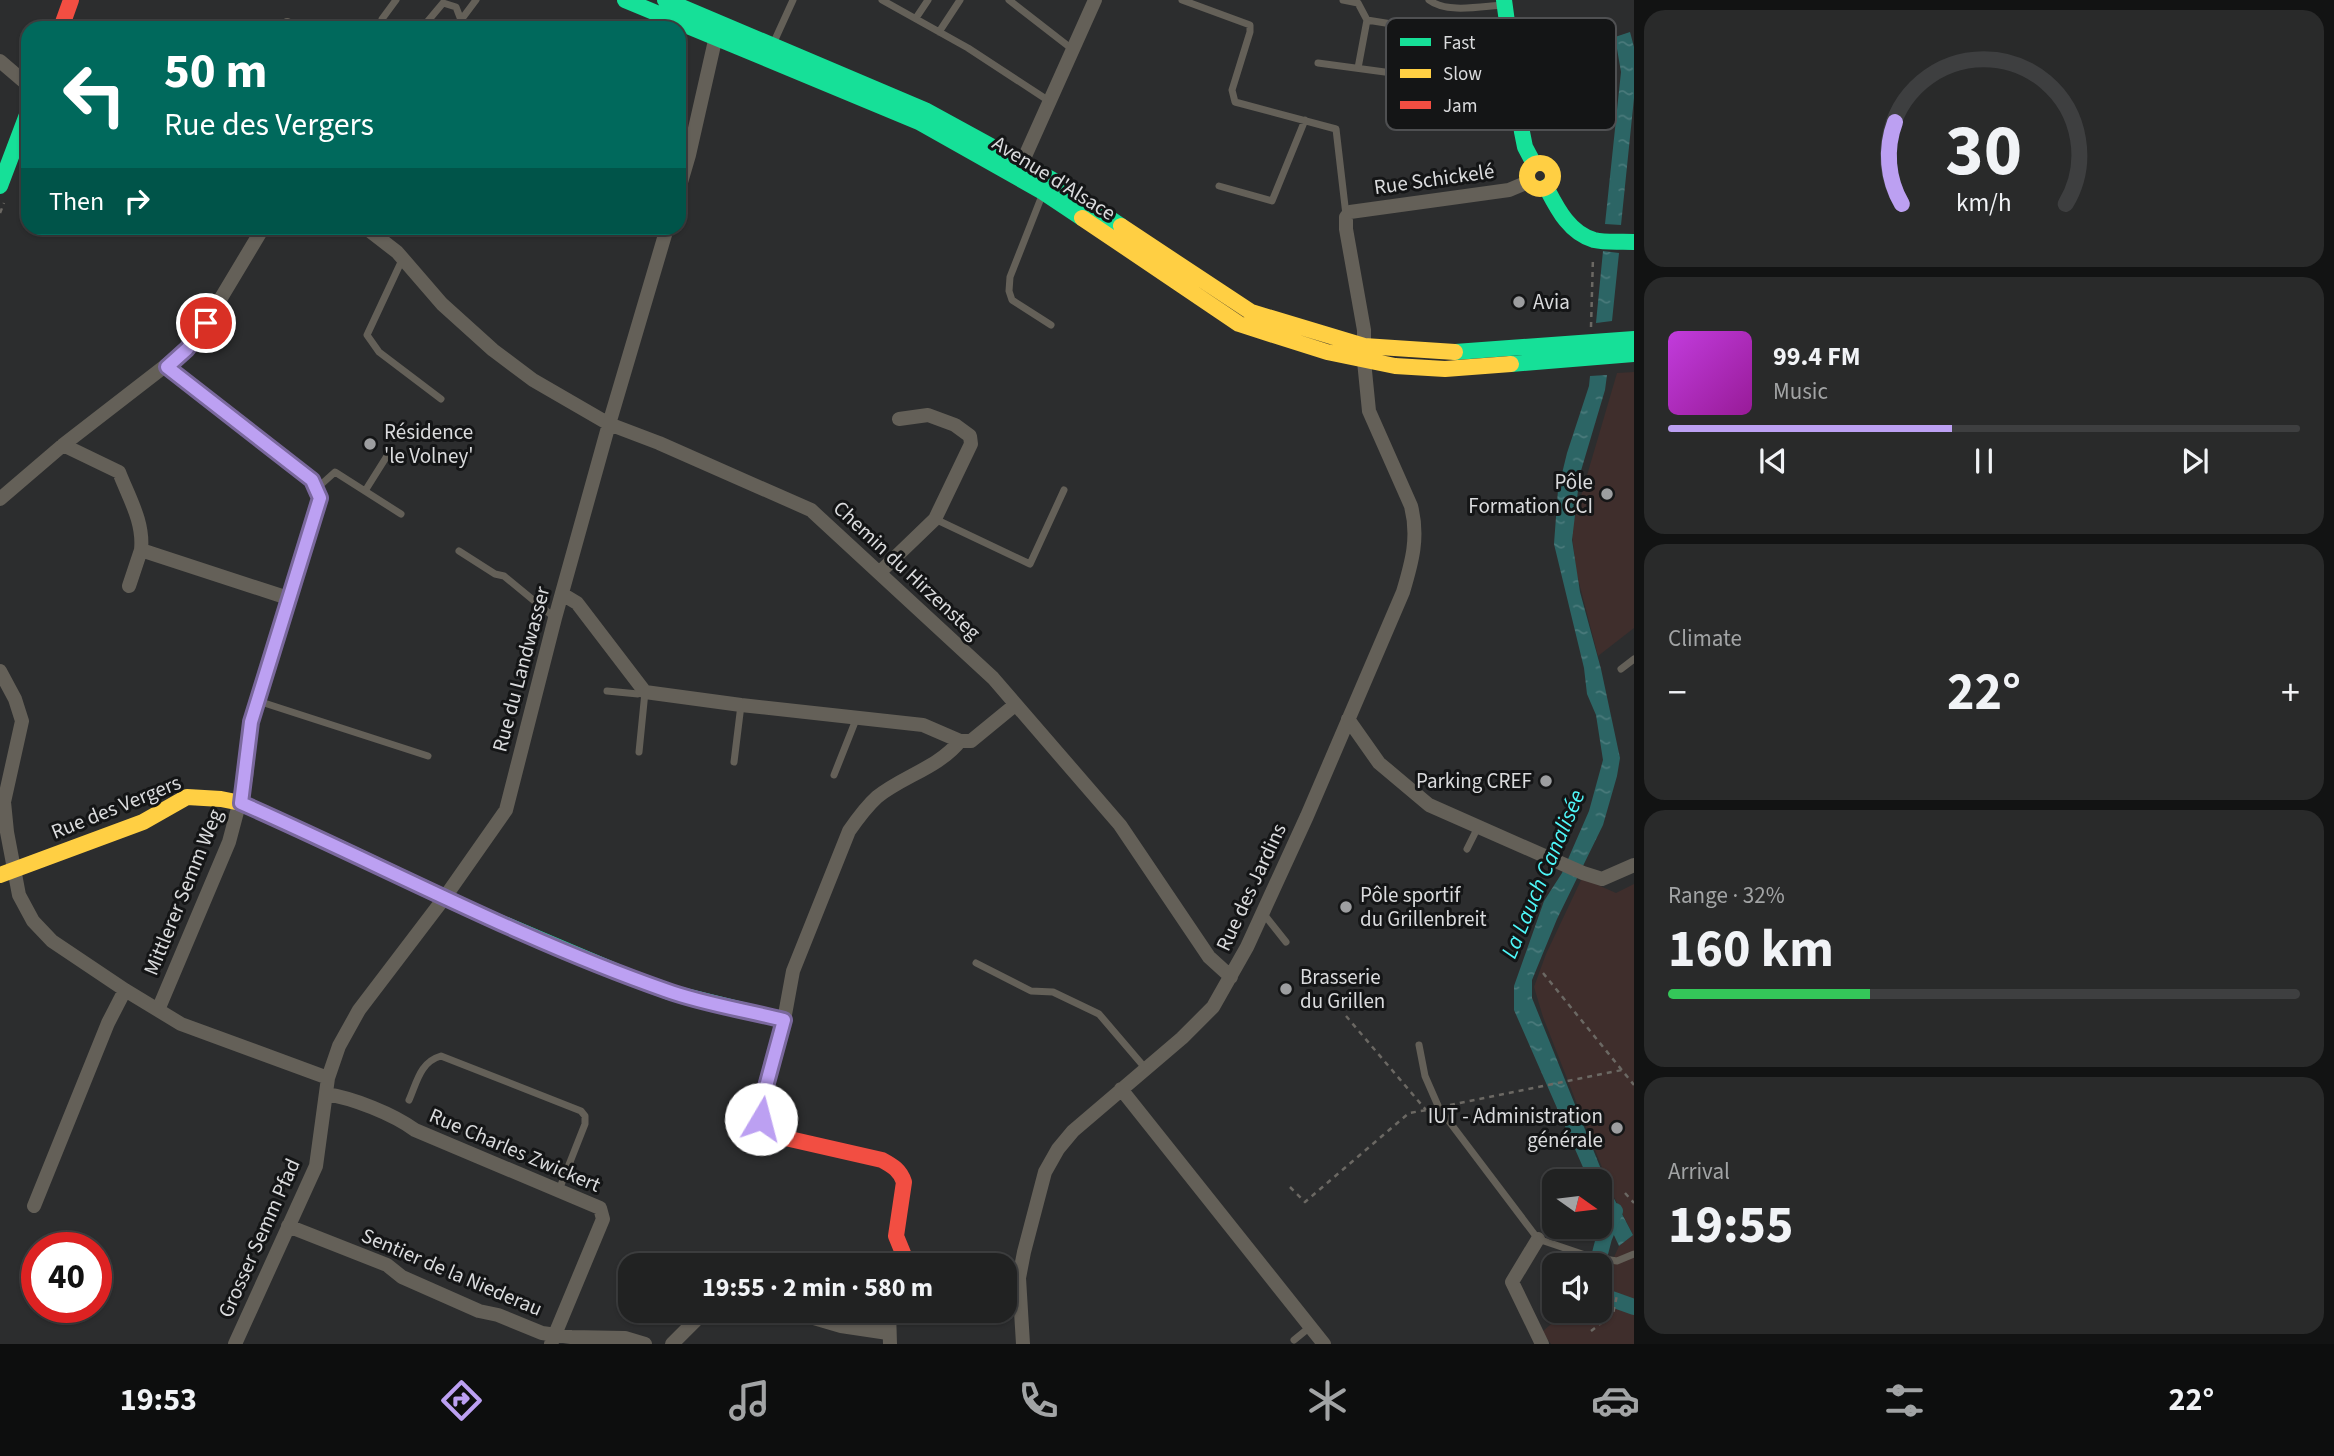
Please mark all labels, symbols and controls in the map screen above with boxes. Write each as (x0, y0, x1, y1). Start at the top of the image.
legend (1386, 18, 1616, 130)
text: Fast (1443, 30, 1476, 57)
text: 50 m (164, 37, 268, 107)
icon: left (49, 49, 140, 140)
text: Slow (1443, 61, 1482, 88)
text: Jam (1443, 93, 1477, 120)
text: 30 (1946, 100, 2022, 204)
text: Rue des Vergers (164, 102, 374, 148)
street label: Avenue d'Alsace (987, 128, 1121, 228)
street label: Rue Schickelé (1372, 156, 1496, 202)
icon: right (118, 182, 156, 220)
text: Then (49, 183, 104, 220)
text: km/h (1956, 185, 2012, 221)
place label: Avia (1533, 287, 1570, 317)
pin (176, 293, 236, 353)
marker: Avia (1511, 294, 1527, 310)
icon: arrive (187, 304, 225, 342)
text: 99.4 FM (1773, 338, 1861, 375)
text: Music (1773, 375, 1828, 408)
place label: Résidence 'le Volney' (384, 417, 474, 471)
marker: Résidence 'le Volney' (362, 436, 378, 452)
icon: previous (1754, 442, 1792, 480)
icon: pause (1965, 442, 2003, 480)
icon: next (2176, 442, 2214, 480)
place label: Pôle Formation CCI (1468, 467, 1593, 521)
marker: Pôle Formation CCI (1599, 486, 1615, 502)
street label: Chemin du Hirzensteg (827, 494, 988, 647)
street label: Rue du Landwasser (485, 582, 558, 755)
text: Climate (1668, 622, 1742, 655)
text: 22° (1947, 656, 2021, 730)
text: − (1668, 666, 1687, 720)
text: + (2281, 666, 2300, 720)
place label: Parking CREF (1416, 766, 1532, 796)
street label: Rue des Vergers (47, 767, 186, 847)
marker: Parking CREF (1538, 773, 1554, 789)
water label: La Lauch Canalisée (1493, 785, 1593, 963)
street label: Mittlerer Semm Weg (136, 804, 230, 980)
street label: Rue des Jardins (1208, 818, 1294, 956)
text: Range · 32% (1668, 879, 1785, 912)
place label: Pôle sportif du Grillenbreit (1360, 880, 1487, 934)
marker: Pôle sportif du Grillenbreit (1338, 899, 1354, 915)
text: 160 km (1668, 913, 1834, 987)
place label: Brasserie du Grillen (1300, 962, 1385, 1016)
marker: Brasserie du Grillen (1278, 981, 1294, 997)
position arrow (724, 1082, 798, 1156)
street label: Rue Charles Zwickert (425, 1100, 605, 1200)
place label: IUT - Administration générale (1428, 1101, 1603, 1155)
marker: IUT - Administration générale (1609, 1120, 1625, 1136)
street label: Grosser Semm Pfad (210, 1154, 308, 1322)
text: Arrival (1668, 1155, 1730, 1188)
north arrow (1542, 1169, 1612, 1239)
map controls (1542, 1169, 1612, 1323)
text: 19:55 (1668, 1189, 1793, 1263)
street label: Sentier de la Niederau (357, 1220, 547, 1324)
speed limit sign: 40 (21, 1232, 112, 1323)
button: sound (1542, 1253, 1612, 1323)
text: 19:55 · 2 min · 580 m (702, 1269, 933, 1306)
icon: directions (437, 1376, 486, 1425)
icon: music (725, 1376, 774, 1425)
icon: phone (1014, 1376, 1063, 1425)
icon: climate (1303, 1376, 1352, 1425)
icon: car (1591, 1376, 1640, 1425)
icon: filters (1880, 1376, 1929, 1425)
text: 19:53 (120, 1377, 197, 1423)
text: 22° (2169, 1377, 2214, 1423)

